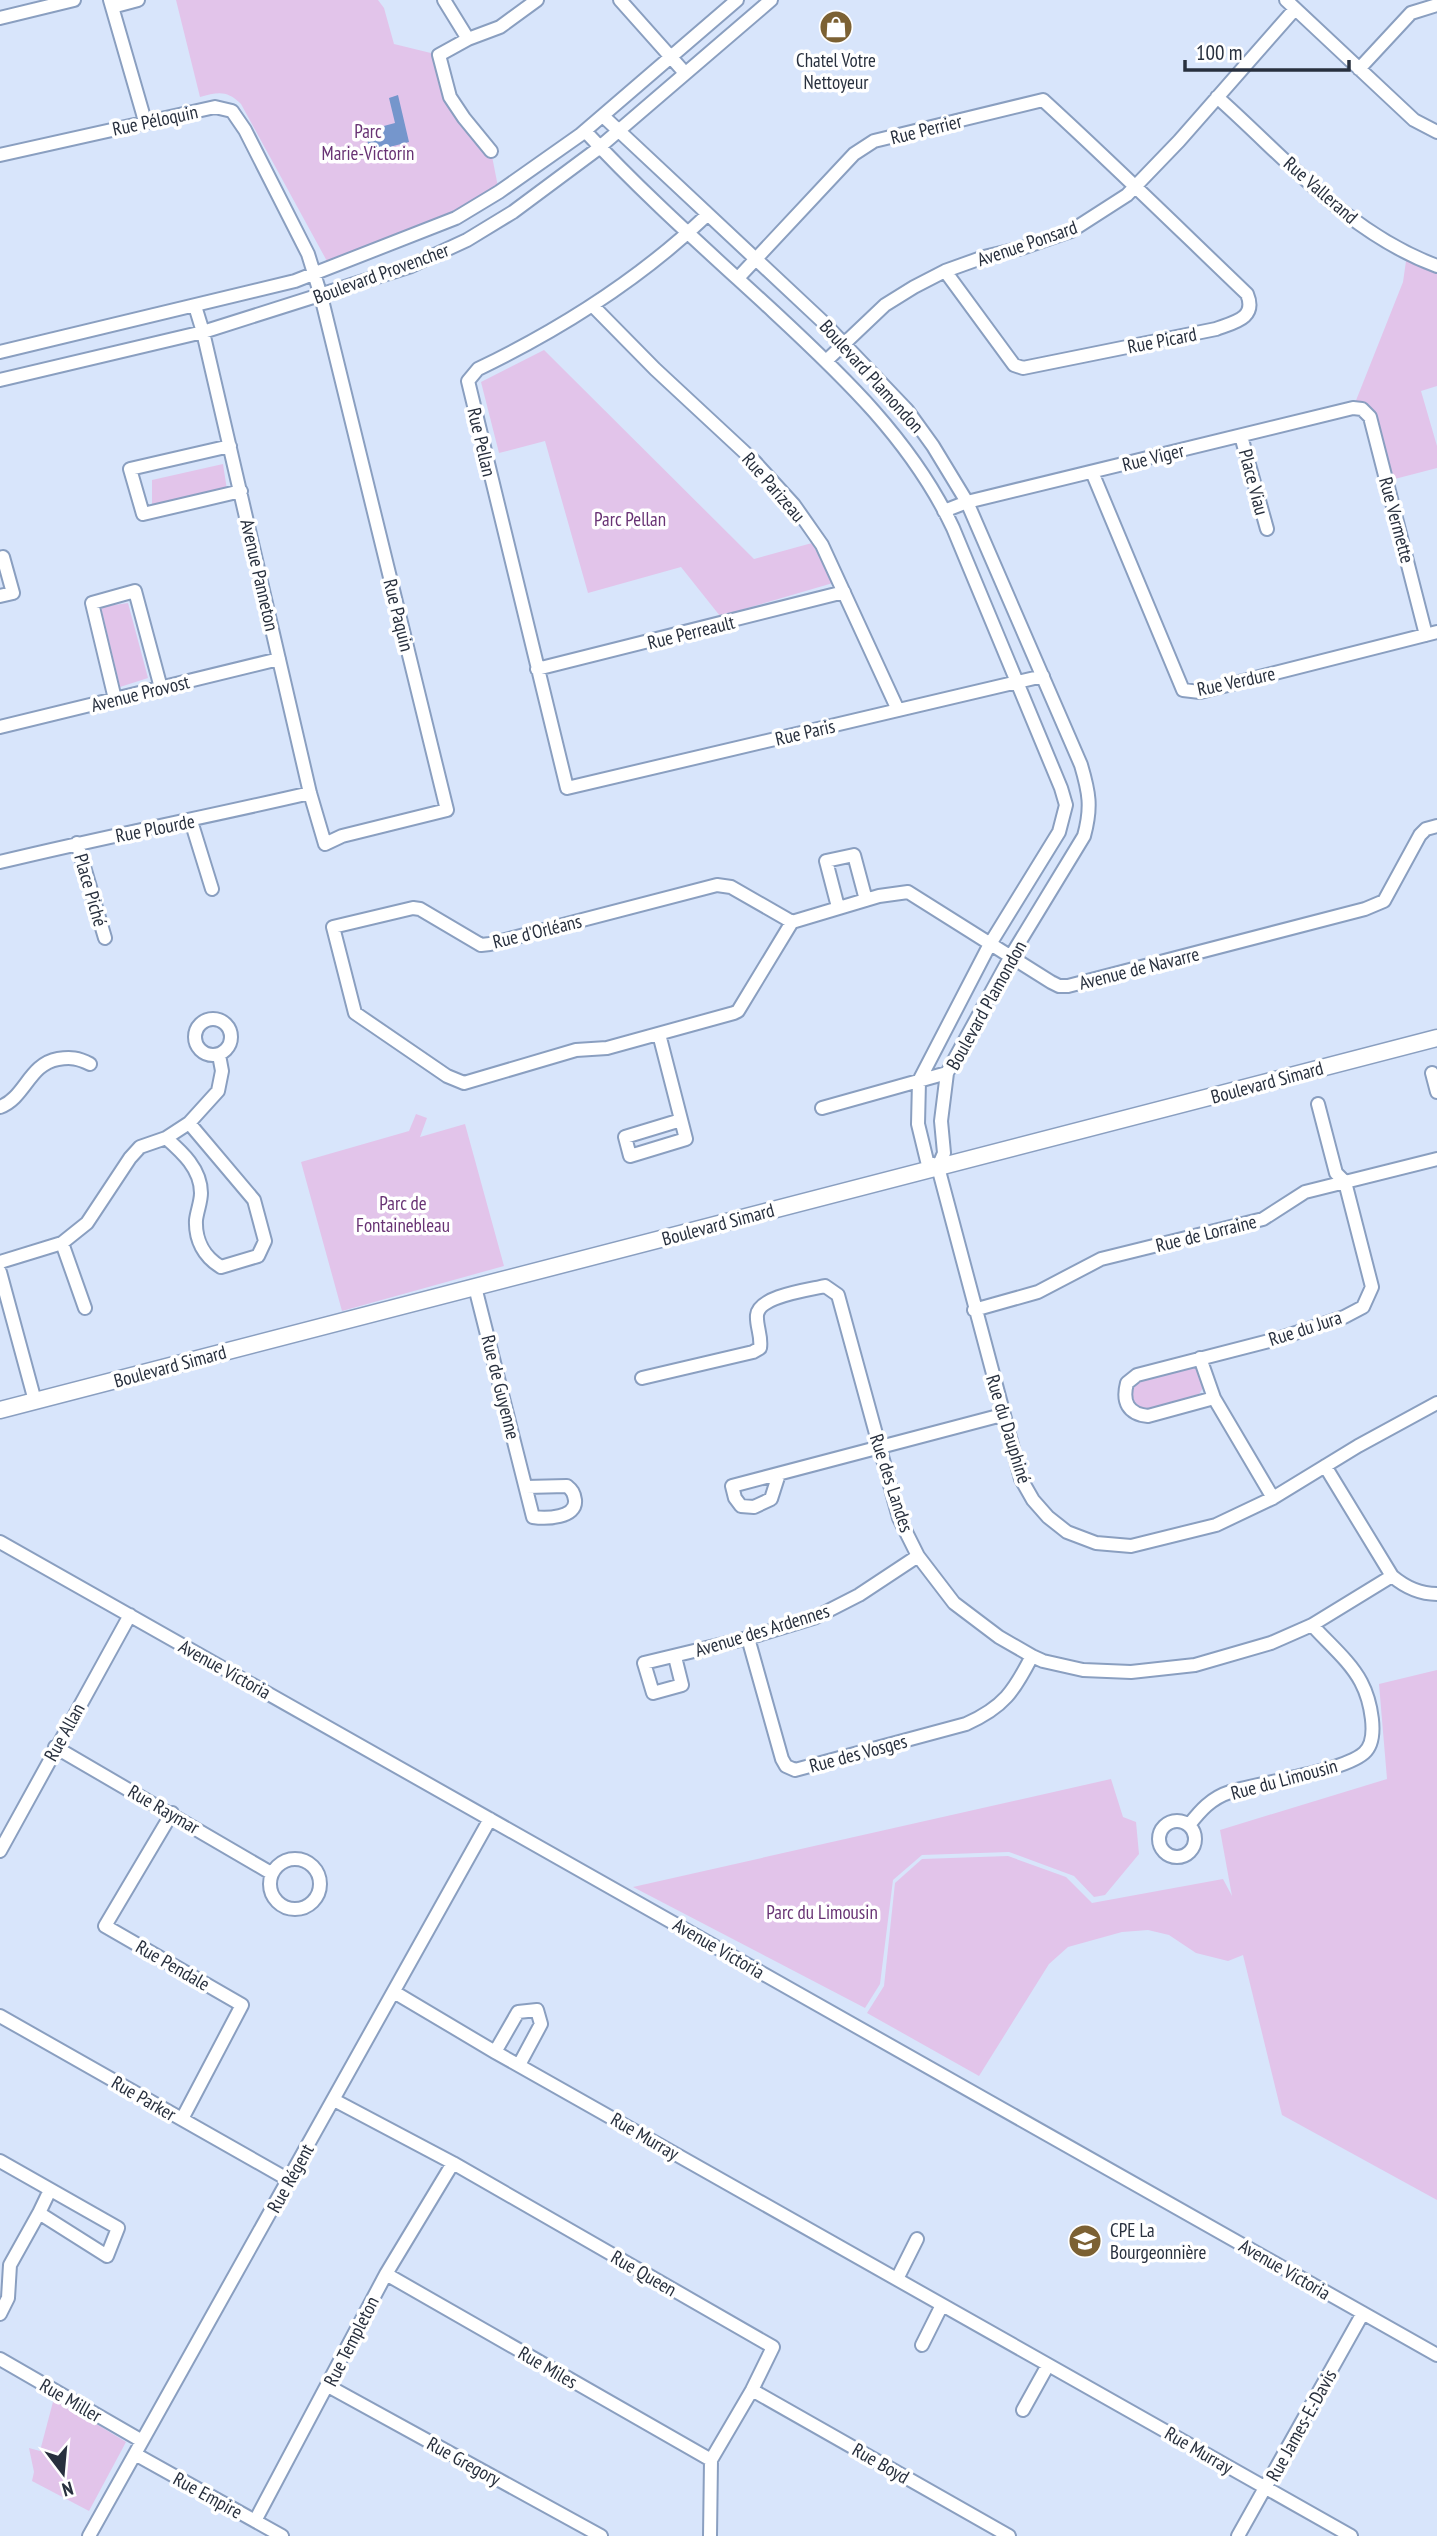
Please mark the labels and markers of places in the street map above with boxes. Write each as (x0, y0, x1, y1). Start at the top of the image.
shop icon: Chatel Votre Nettoyeur (817, 8, 855, 46)
place label: Chatel Votre Nettoyeur (796, 48, 876, 94)
place label: CPE La Bourgeonnière (1110, 2218, 1207, 2264)
school or university icon: CPE La Bourgeonnière (1066, 2222, 1104, 2260)

